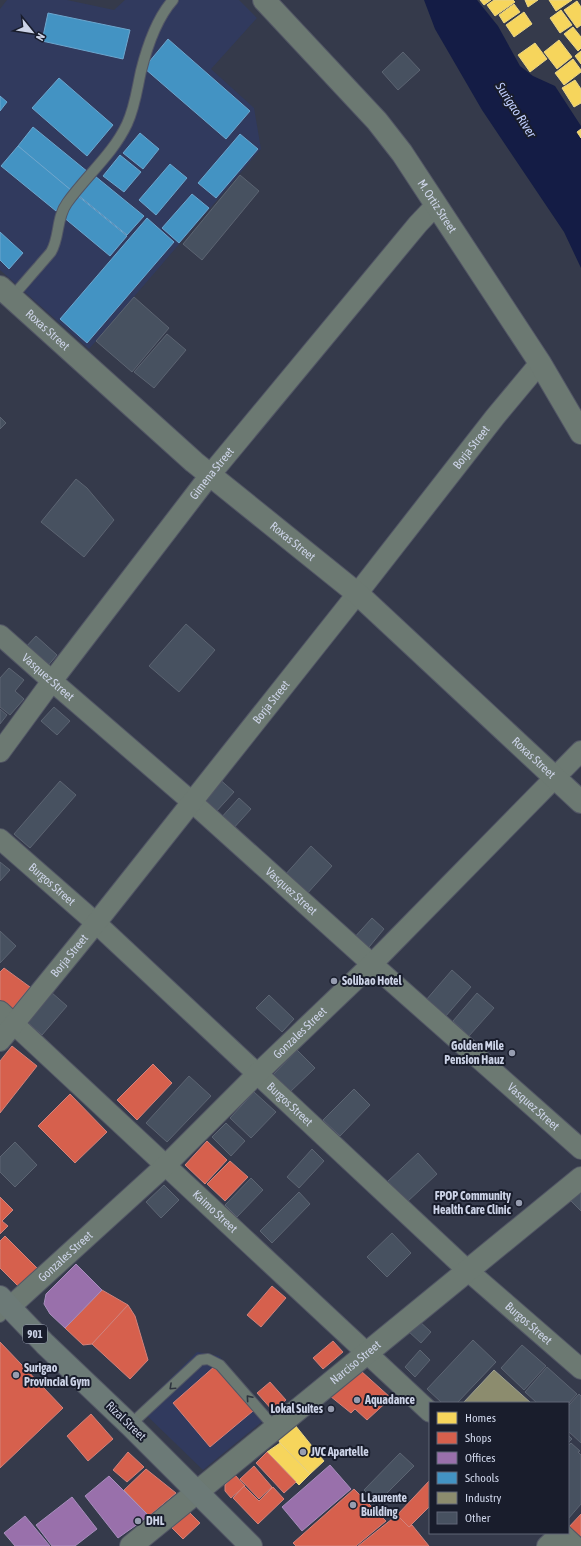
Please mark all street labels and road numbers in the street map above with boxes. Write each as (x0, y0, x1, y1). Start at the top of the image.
street label: M. Ortiz Street (414, 177, 460, 236)
street label: Roxas Street (23, 306, 73, 354)
street label: Borja Street (450, 422, 493, 472)
street label: Gimena Street (187, 444, 237, 502)
street label: Roxas Street (267, 519, 319, 564)
street label: Vasquez Street (19, 651, 77, 704)
street label: Borja Street (250, 677, 293, 727)
street label: Roxas Street (509, 734, 559, 782)
street label: Burgos Street (26, 860, 79, 909)
street label: Vasquez Street (263, 864, 320, 919)
street label: Borja Street (48, 931, 91, 980)
street label: Gonzales Street (270, 1004, 330, 1062)
street label: Burgos Street (264, 1080, 316, 1129)
street label: Vasquez Street (504, 1080, 563, 1134)
street label: Kaimo Street (190, 1187, 241, 1236)
street label: Gonzales Street (35, 1228, 96, 1285)
street label: Burgos Street (502, 1299, 555, 1348)
road number: 901 (23, 1325, 47, 1343)
street label: Narciso Street (327, 1337, 384, 1387)
street label: Rizal Street (103, 1399, 149, 1444)

